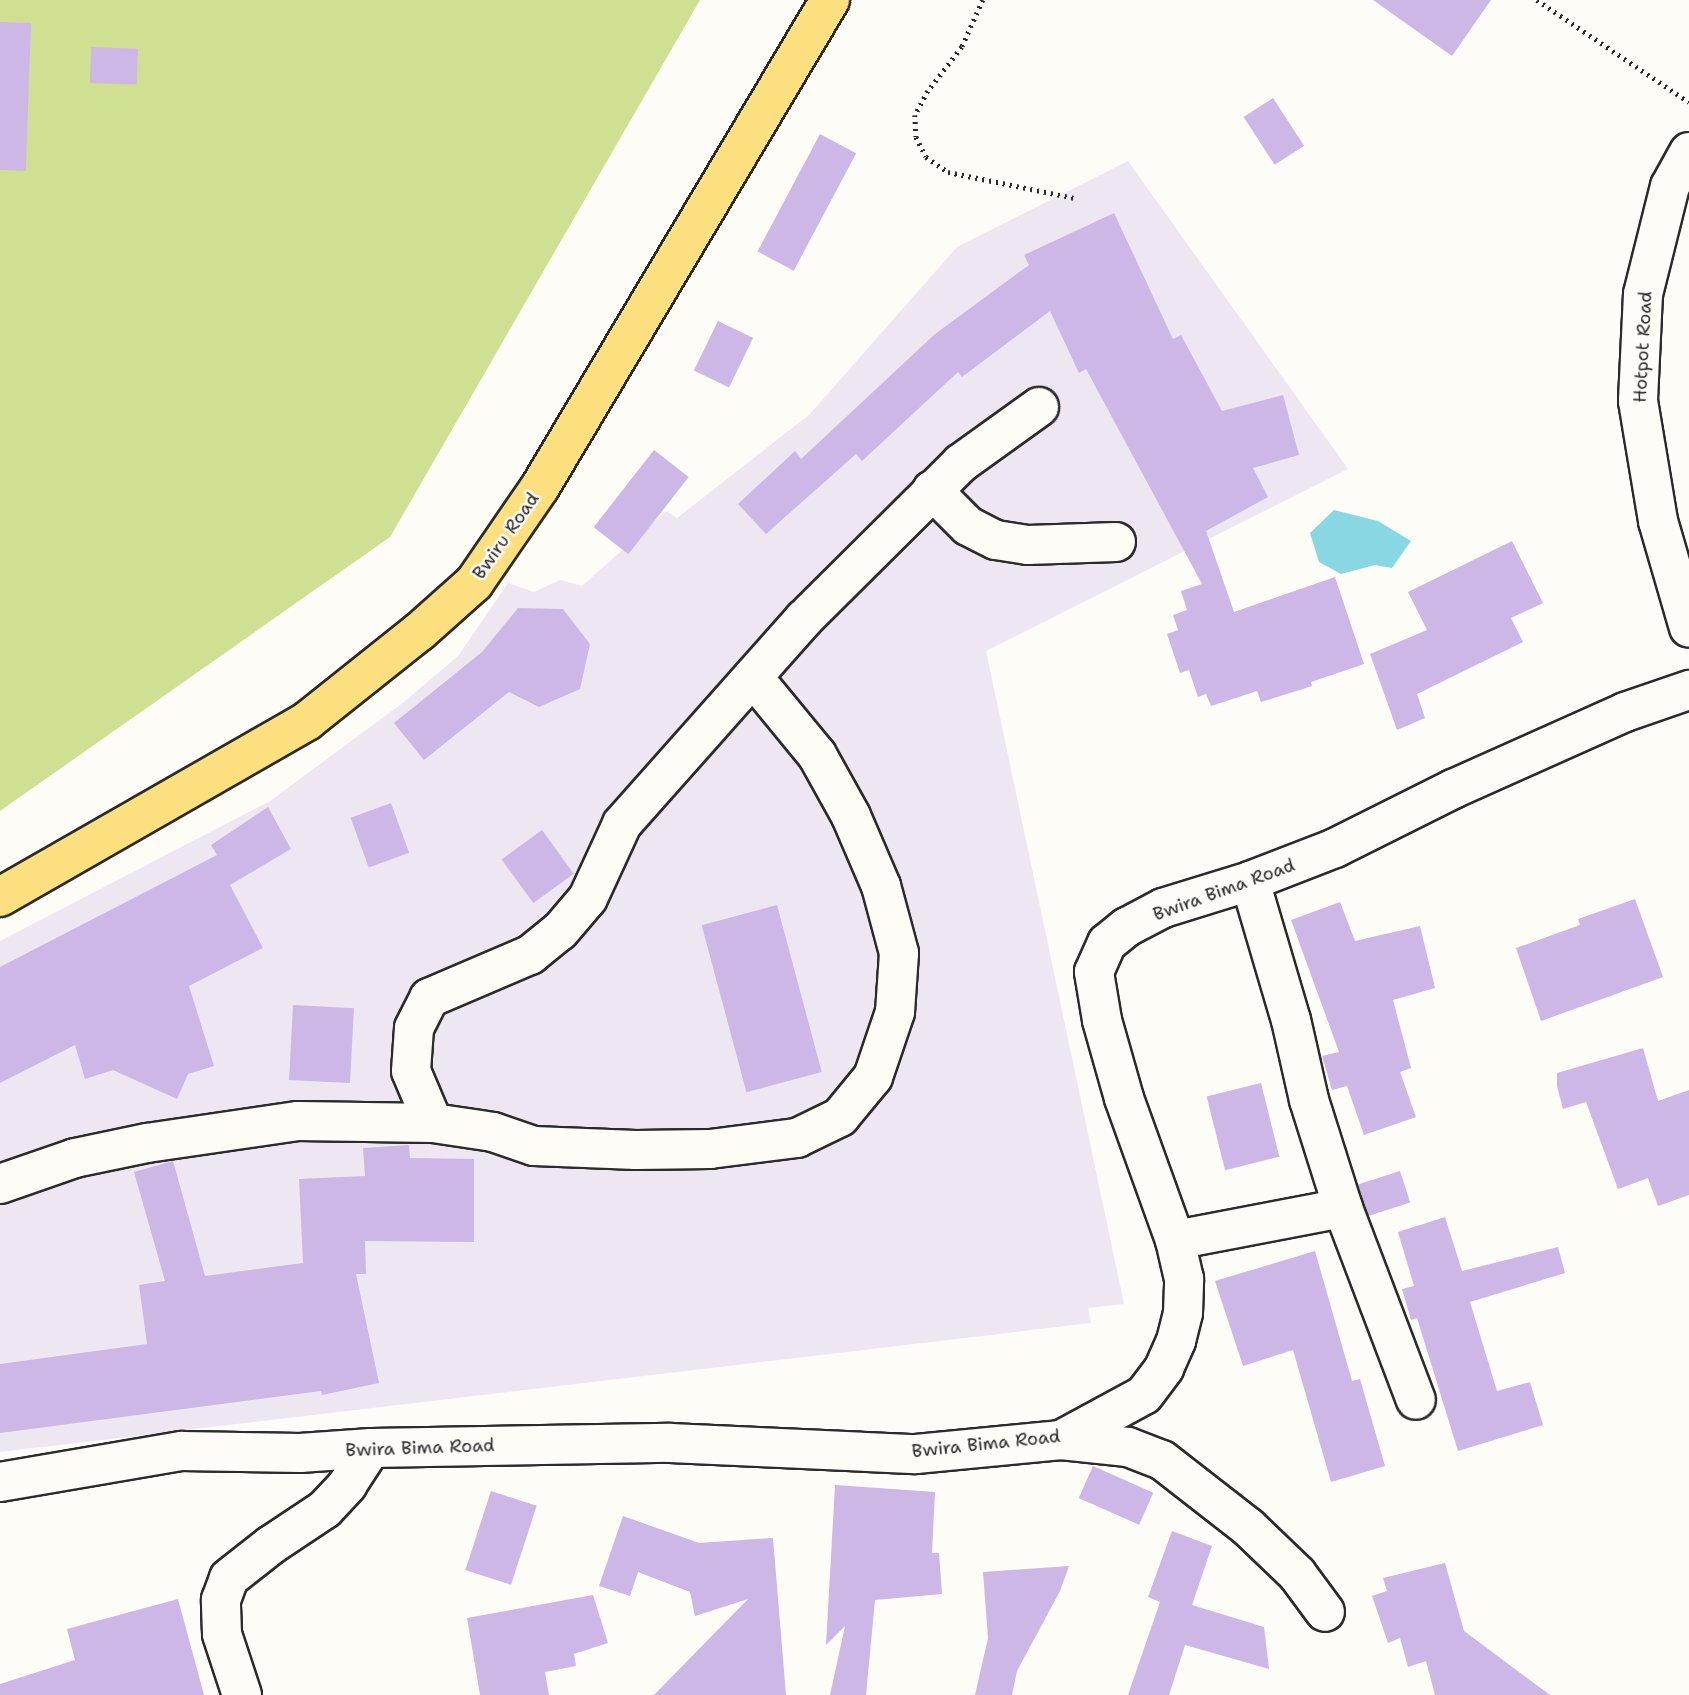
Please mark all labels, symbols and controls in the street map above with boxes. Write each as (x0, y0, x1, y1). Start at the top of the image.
street label: Hotpot Road (1629, 291, 1657, 403)
street label: Bwiru Road (468, 489, 544, 583)
street label: Bwira Bima Road (1150, 854, 1298, 926)
street label: Bwira Bima Road (911, 1425, 1061, 1463)
street label: Bwira Bima Road (345, 1435, 495, 1461)

